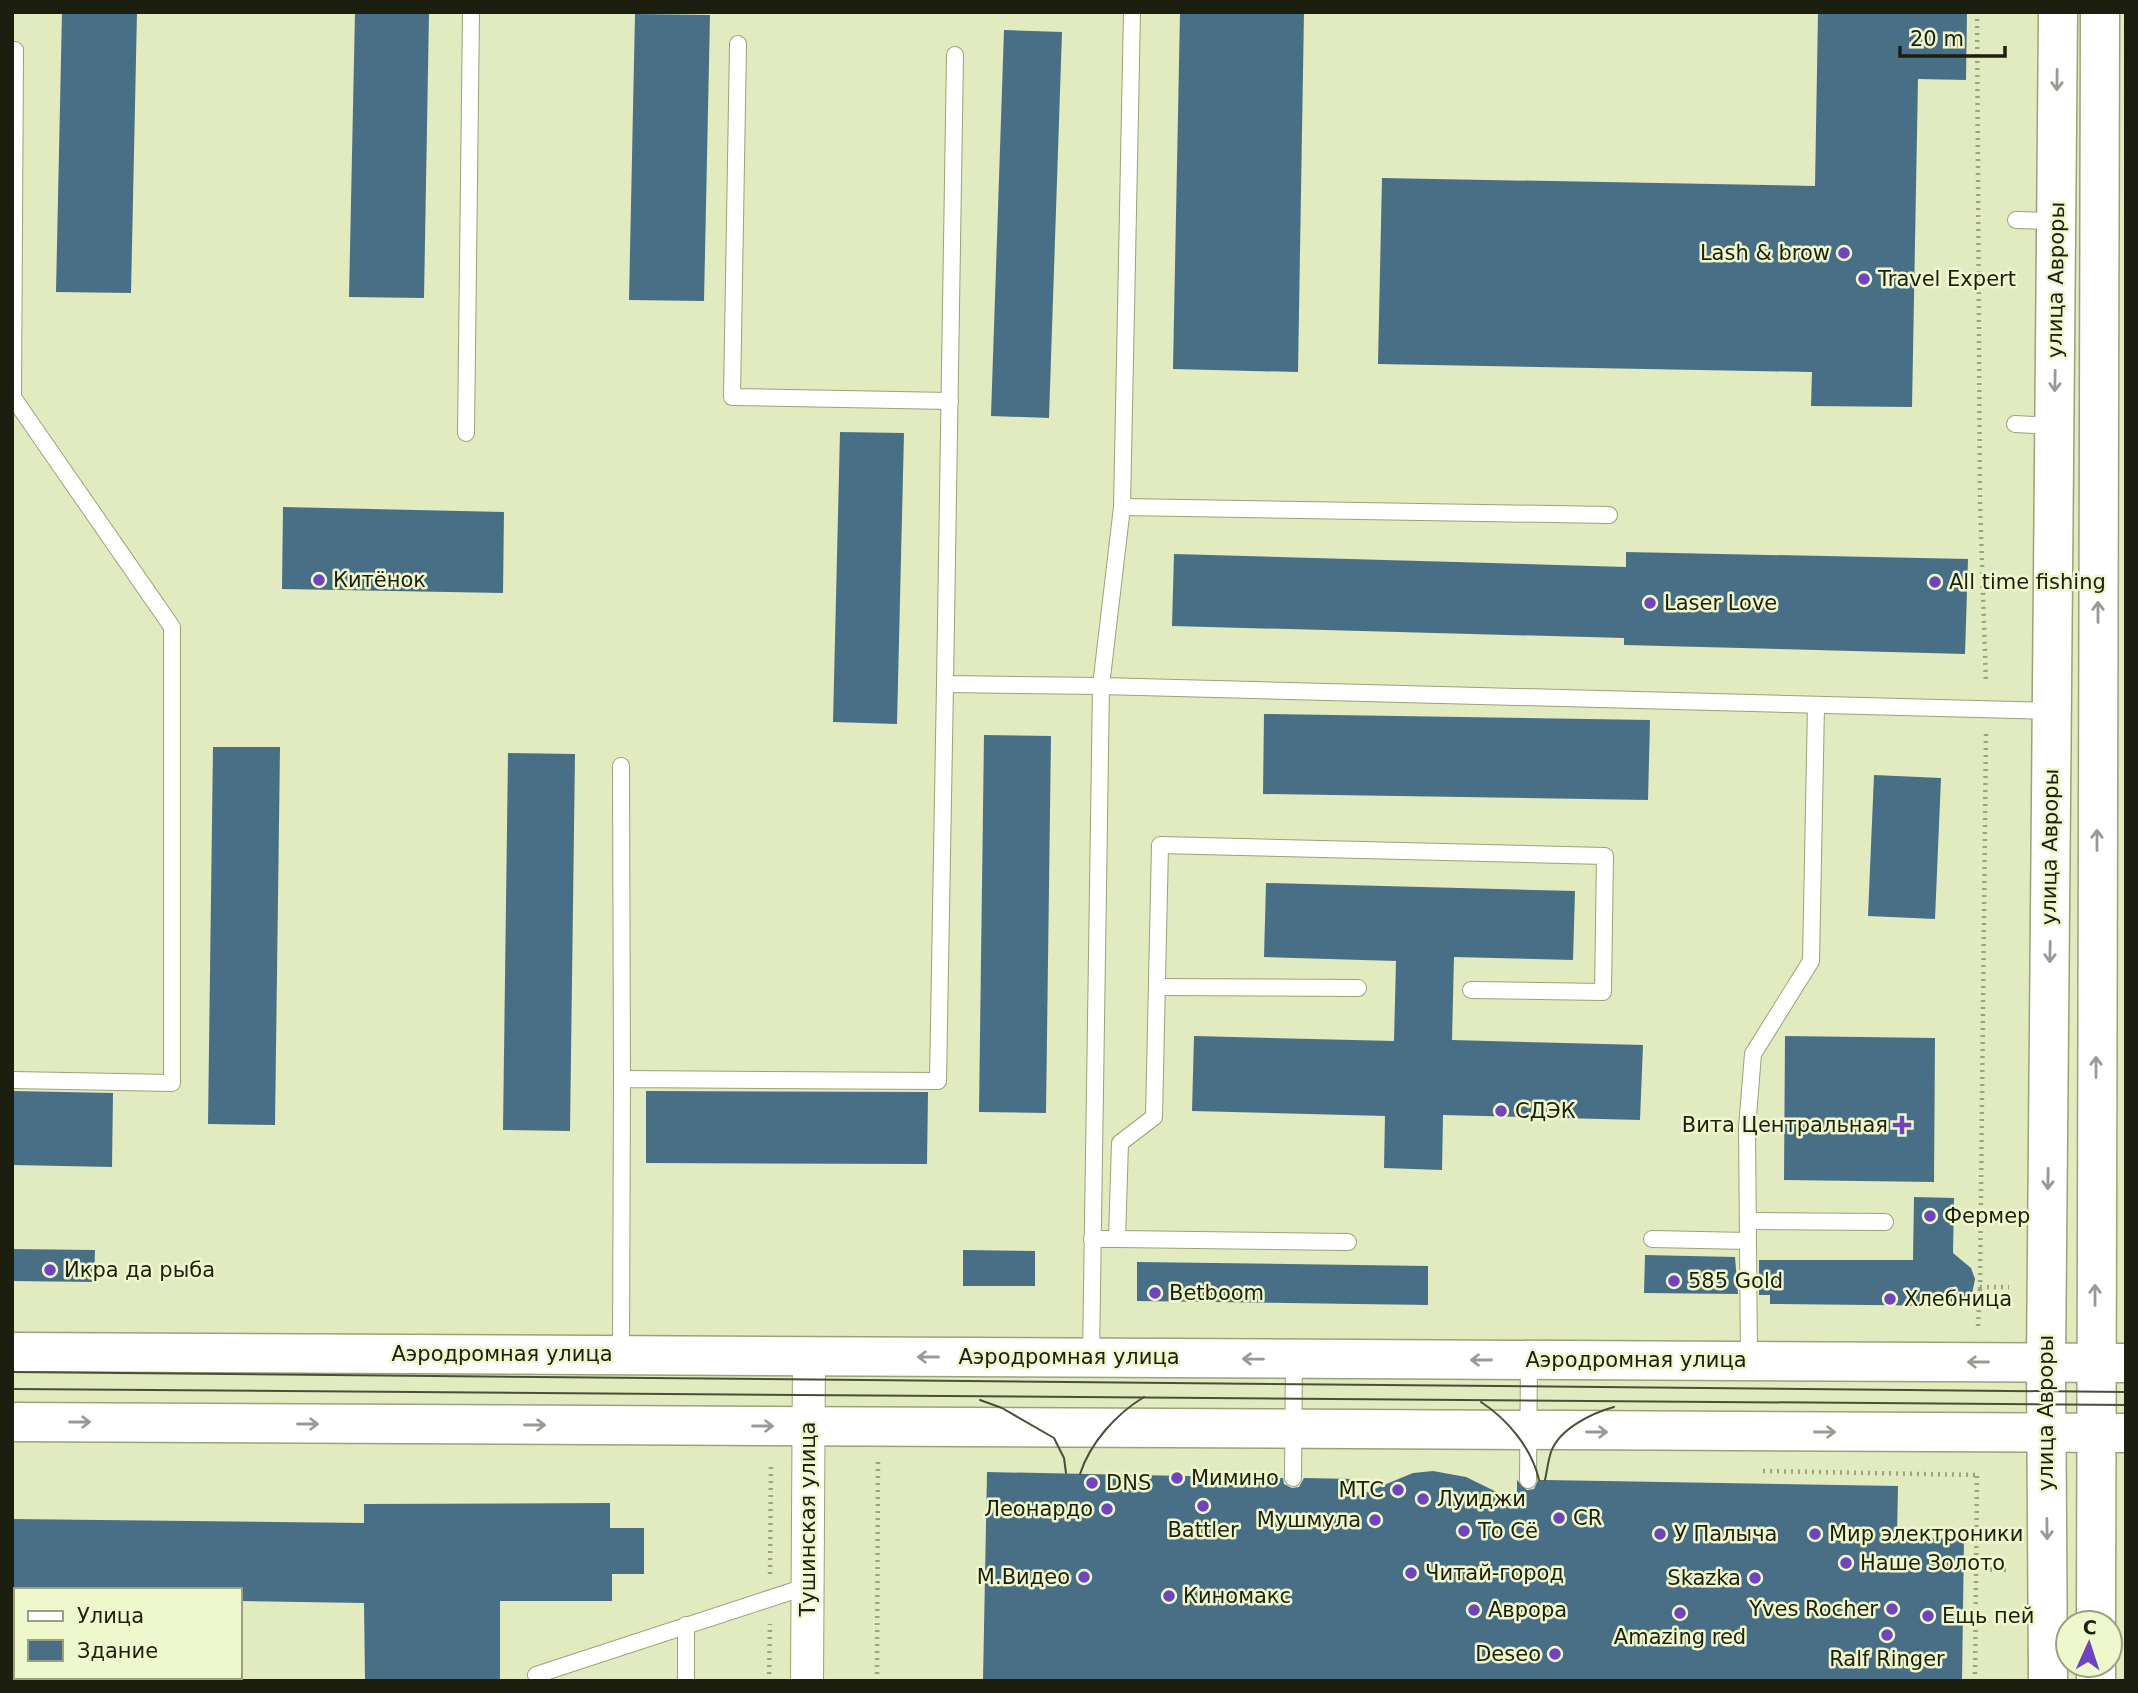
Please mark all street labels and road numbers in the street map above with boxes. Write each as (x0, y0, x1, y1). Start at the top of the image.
street label: улица Авроры (2043, 202, 2069, 358)
street label: улица Авроры (2037, 769, 2063, 925)
street label: улица Авроры (2034, 1335, 2058, 1491)
street label: Аэродромная улица (391, 1342, 613, 1366)
street label: Аэродромная улица (958, 1345, 1180, 1369)
street label: Аэродромная улица (1525, 1348, 1747, 1372)
street label: Тушинская улица (796, 1422, 820, 1617)

